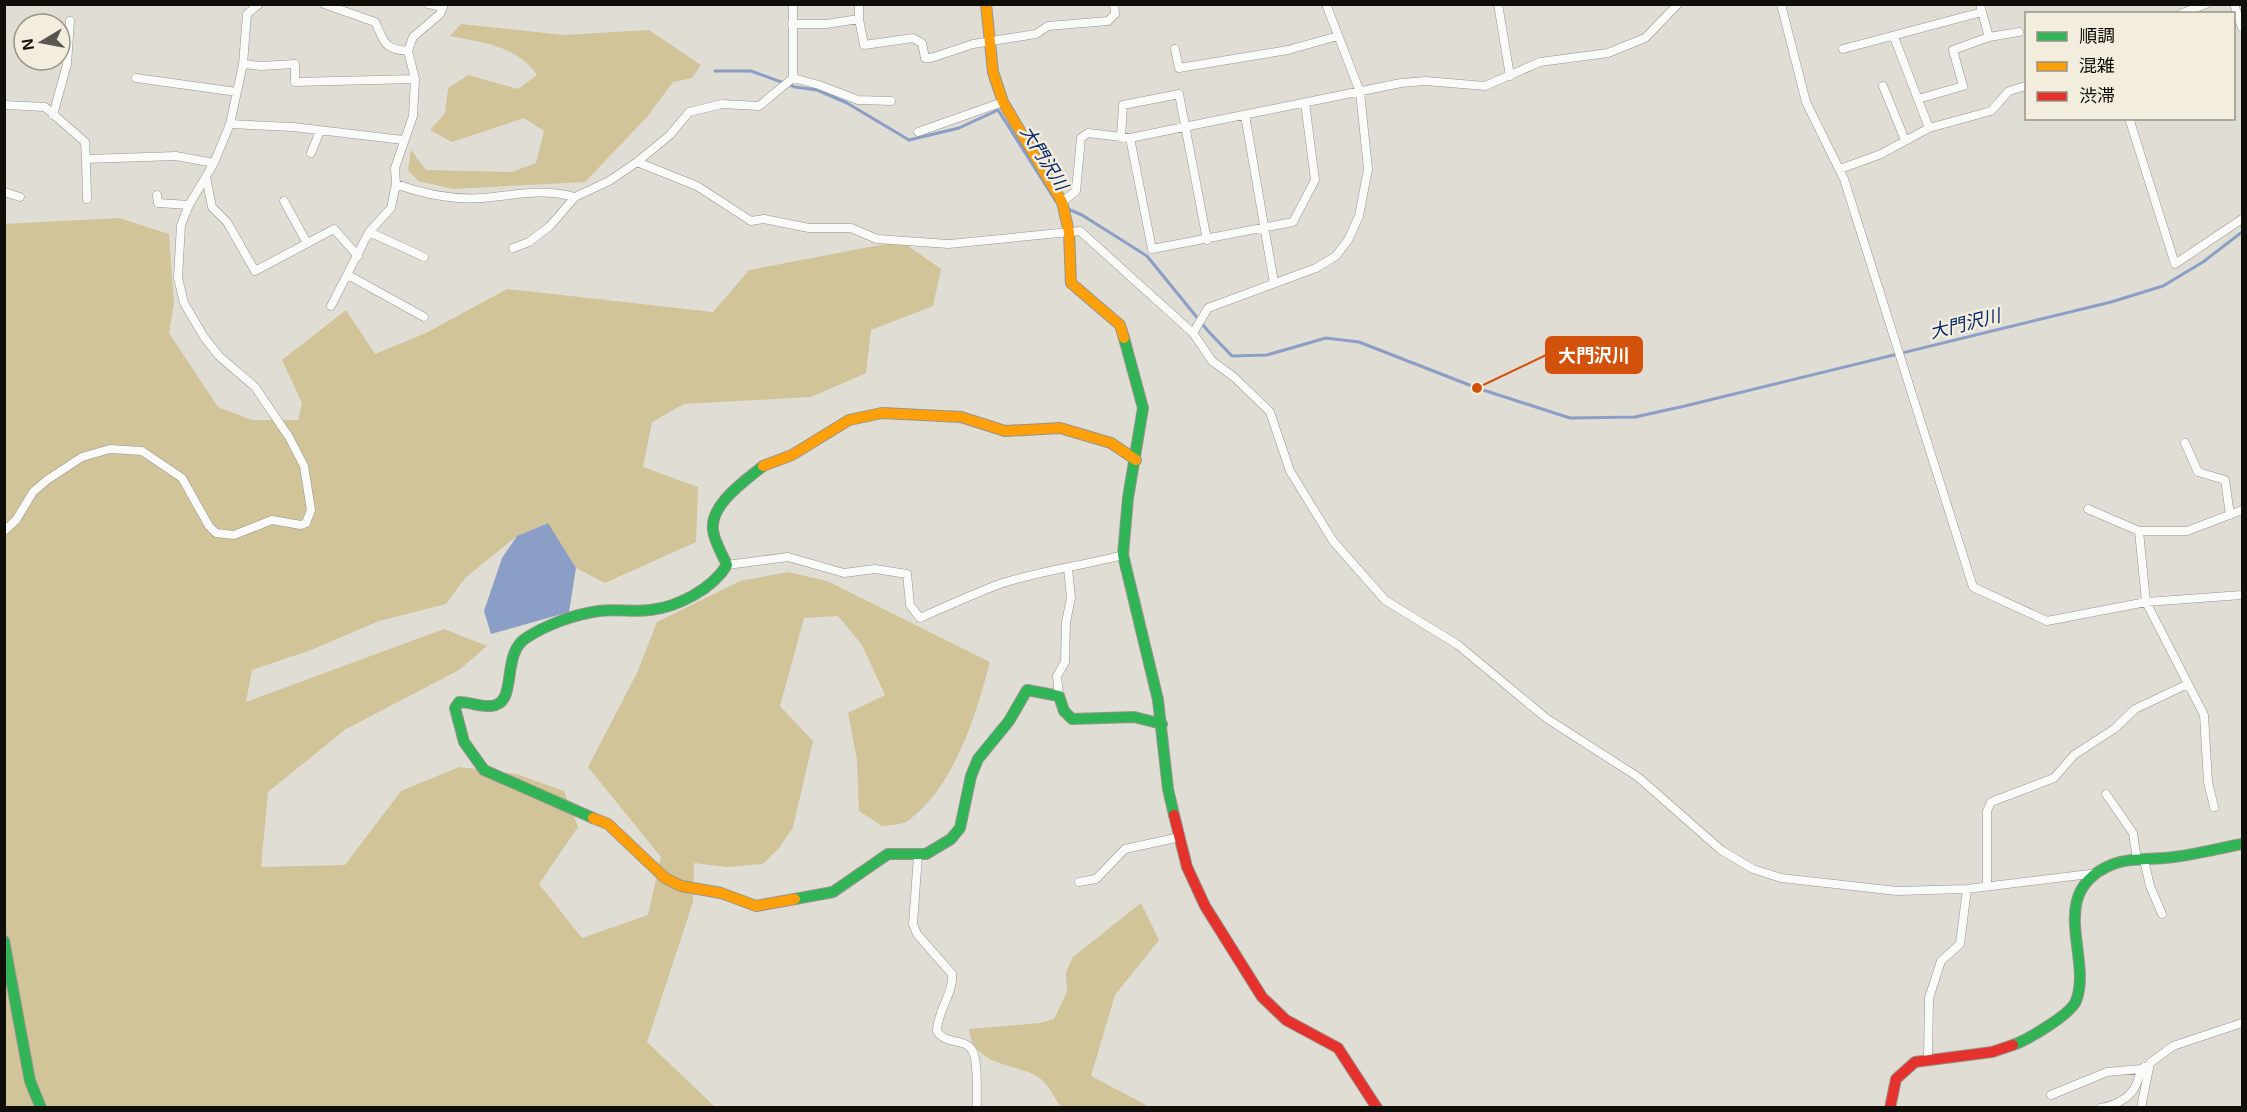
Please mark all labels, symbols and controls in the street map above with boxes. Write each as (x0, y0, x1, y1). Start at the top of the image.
north arrow (12, 12, 72, 72)
legend (2025, 12, 2235, 120)
text: 順調 (2079, 26, 2115, 46)
text: N (18, 37, 37, 52)
text: 混雑 (2079, 56, 2115, 76)
text: 渋滞 (2079, 86, 2115, 106)
water label: 大門沢川 (1016, 122, 1073, 196)
water label: 大門沢川 (1928, 305, 2004, 342)
callout: 大門沢川 (1546, 337, 1642, 373)
text: 大門沢川 (1558, 346, 1630, 366)

